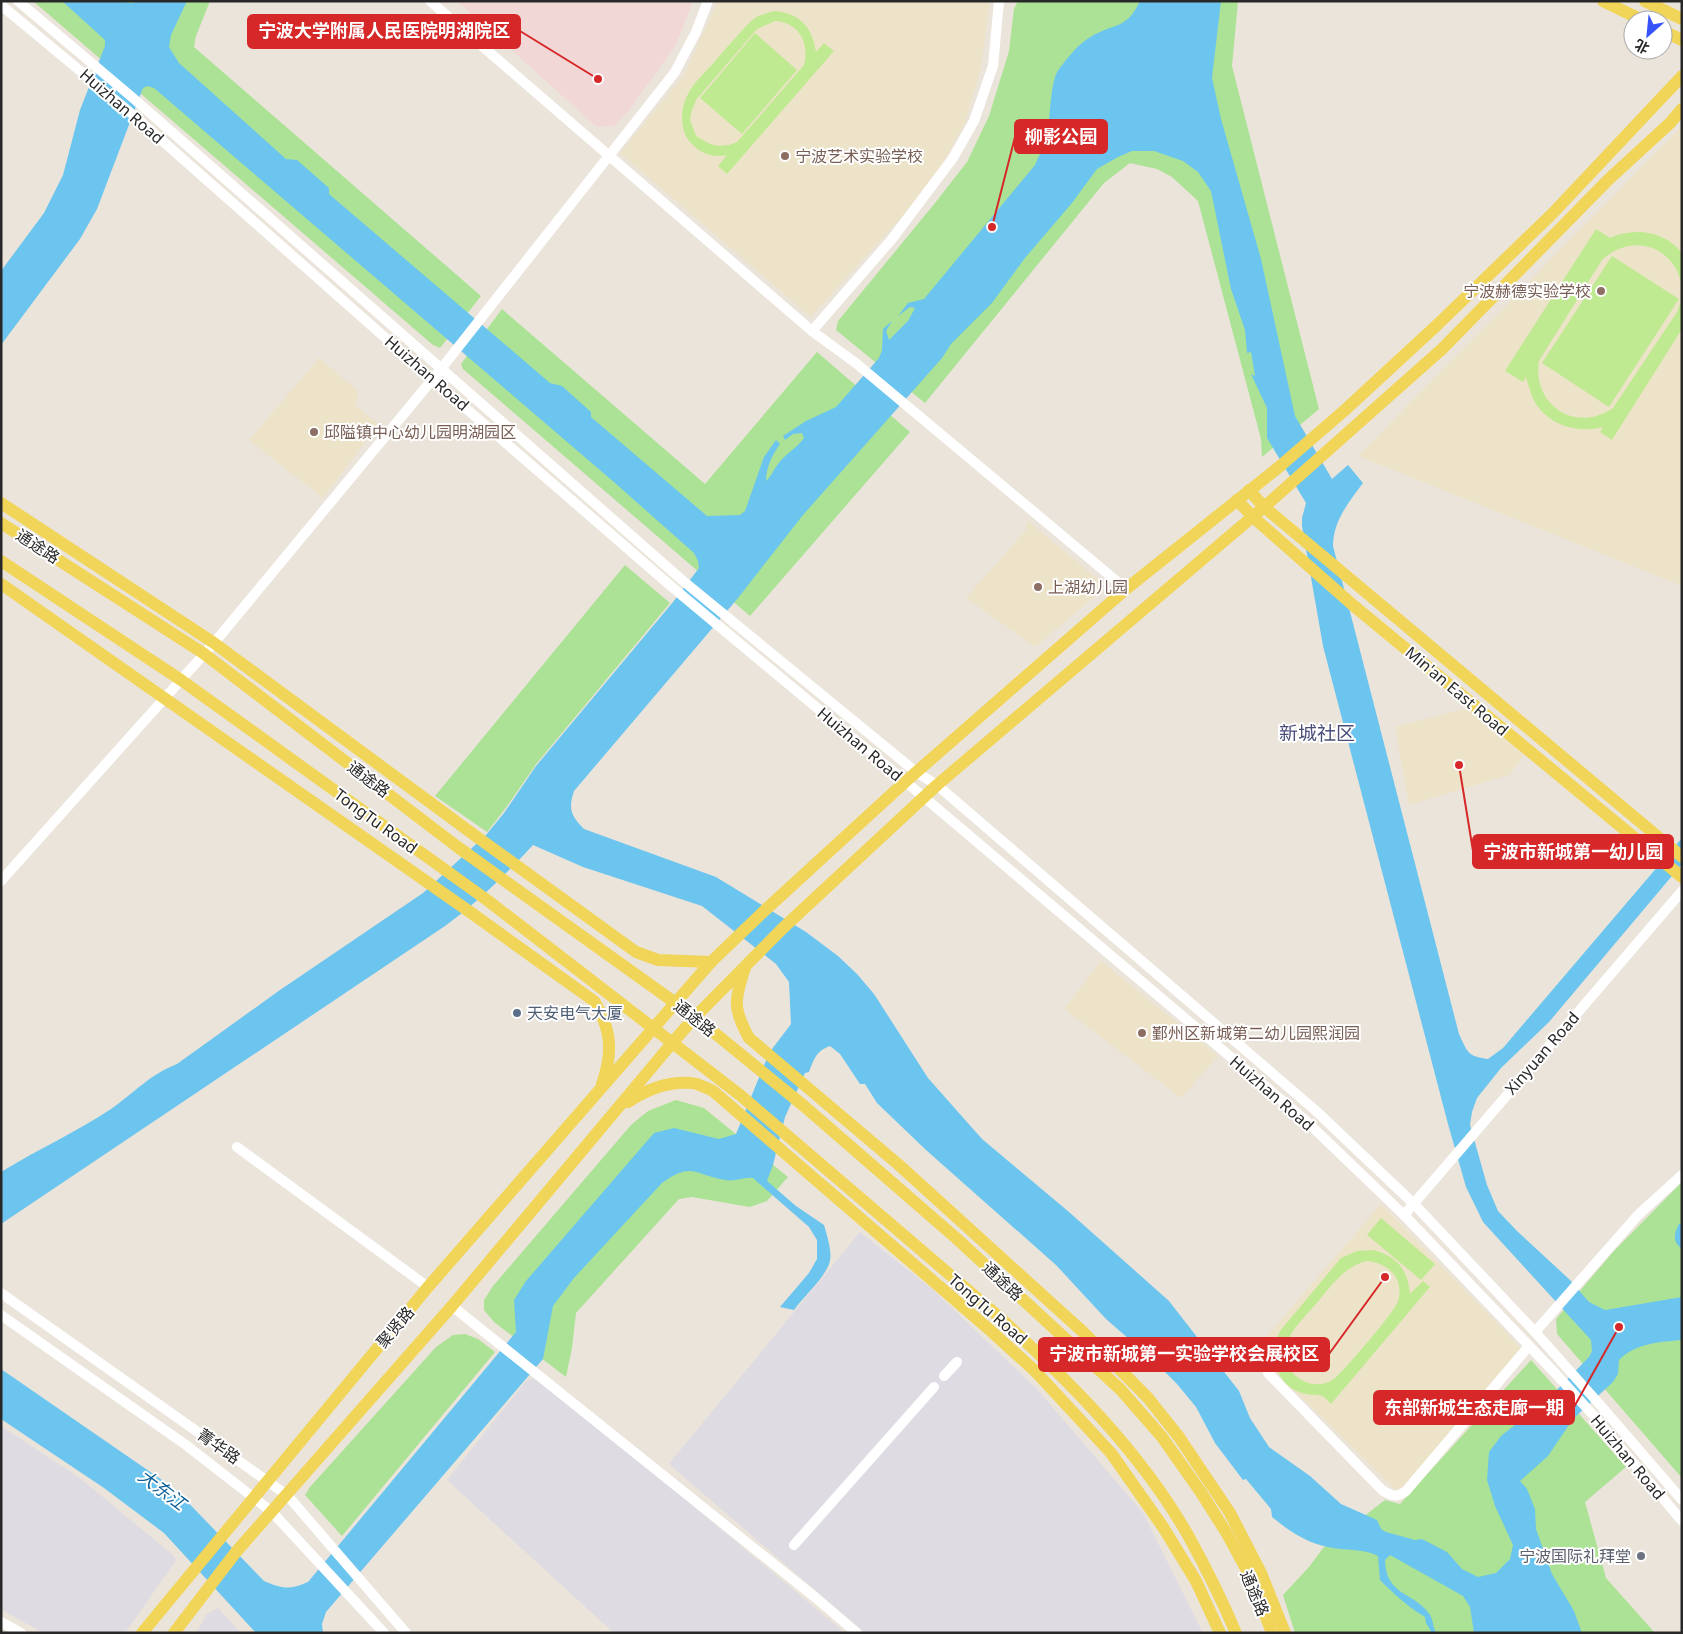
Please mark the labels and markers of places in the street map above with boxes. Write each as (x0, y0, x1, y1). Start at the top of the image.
callout: 宁波大学附属人民医院明湖院区 (248, 15, 520, 48)
callout: 柳影公园 (1015, 120, 1107, 153)
place label: 宁波艺术实验学校 (795, 145, 923, 167)
marker: 宁波艺术实验学校 (779, 150, 791, 162)
place label: 宁波赫德实验学校 (1463, 280, 1591, 302)
marker: 宁波赫德实验学校 (1595, 285, 1607, 297)
place label: 邱隘镇中心幼儿园明湖园区 (324, 421, 516, 443)
marker: 邱隘镇中心幼儿园明湖园区 (308, 426, 320, 438)
place label: 上湖幼儿园 (1048, 576, 1128, 598)
marker: 上湖幼儿园 (1032, 581, 1044, 593)
callout: 宁波市新城第一幼儿园 (1473, 835, 1673, 868)
place label: 天安电气大厦 (527, 1002, 623, 1024)
marker: 天安电气大厦 (511, 1007, 523, 1019)
place label: 鄞州区新城第二幼儿园熙润园 (1152, 1022, 1360, 1044)
marker: 鄞州区新城第二幼儿园熙润园 (1136, 1027, 1148, 1039)
callout: 宁波市新城第一实验学校会展校区 (1039, 1338, 1329, 1371)
callout: 东部新城生态走廊一期 (1374, 1391, 1574, 1424)
place label: 宁波国际礼拜堂 (1519, 1545, 1631, 1567)
marker: 宁波国际礼拜堂 (1635, 1550, 1647, 1562)

